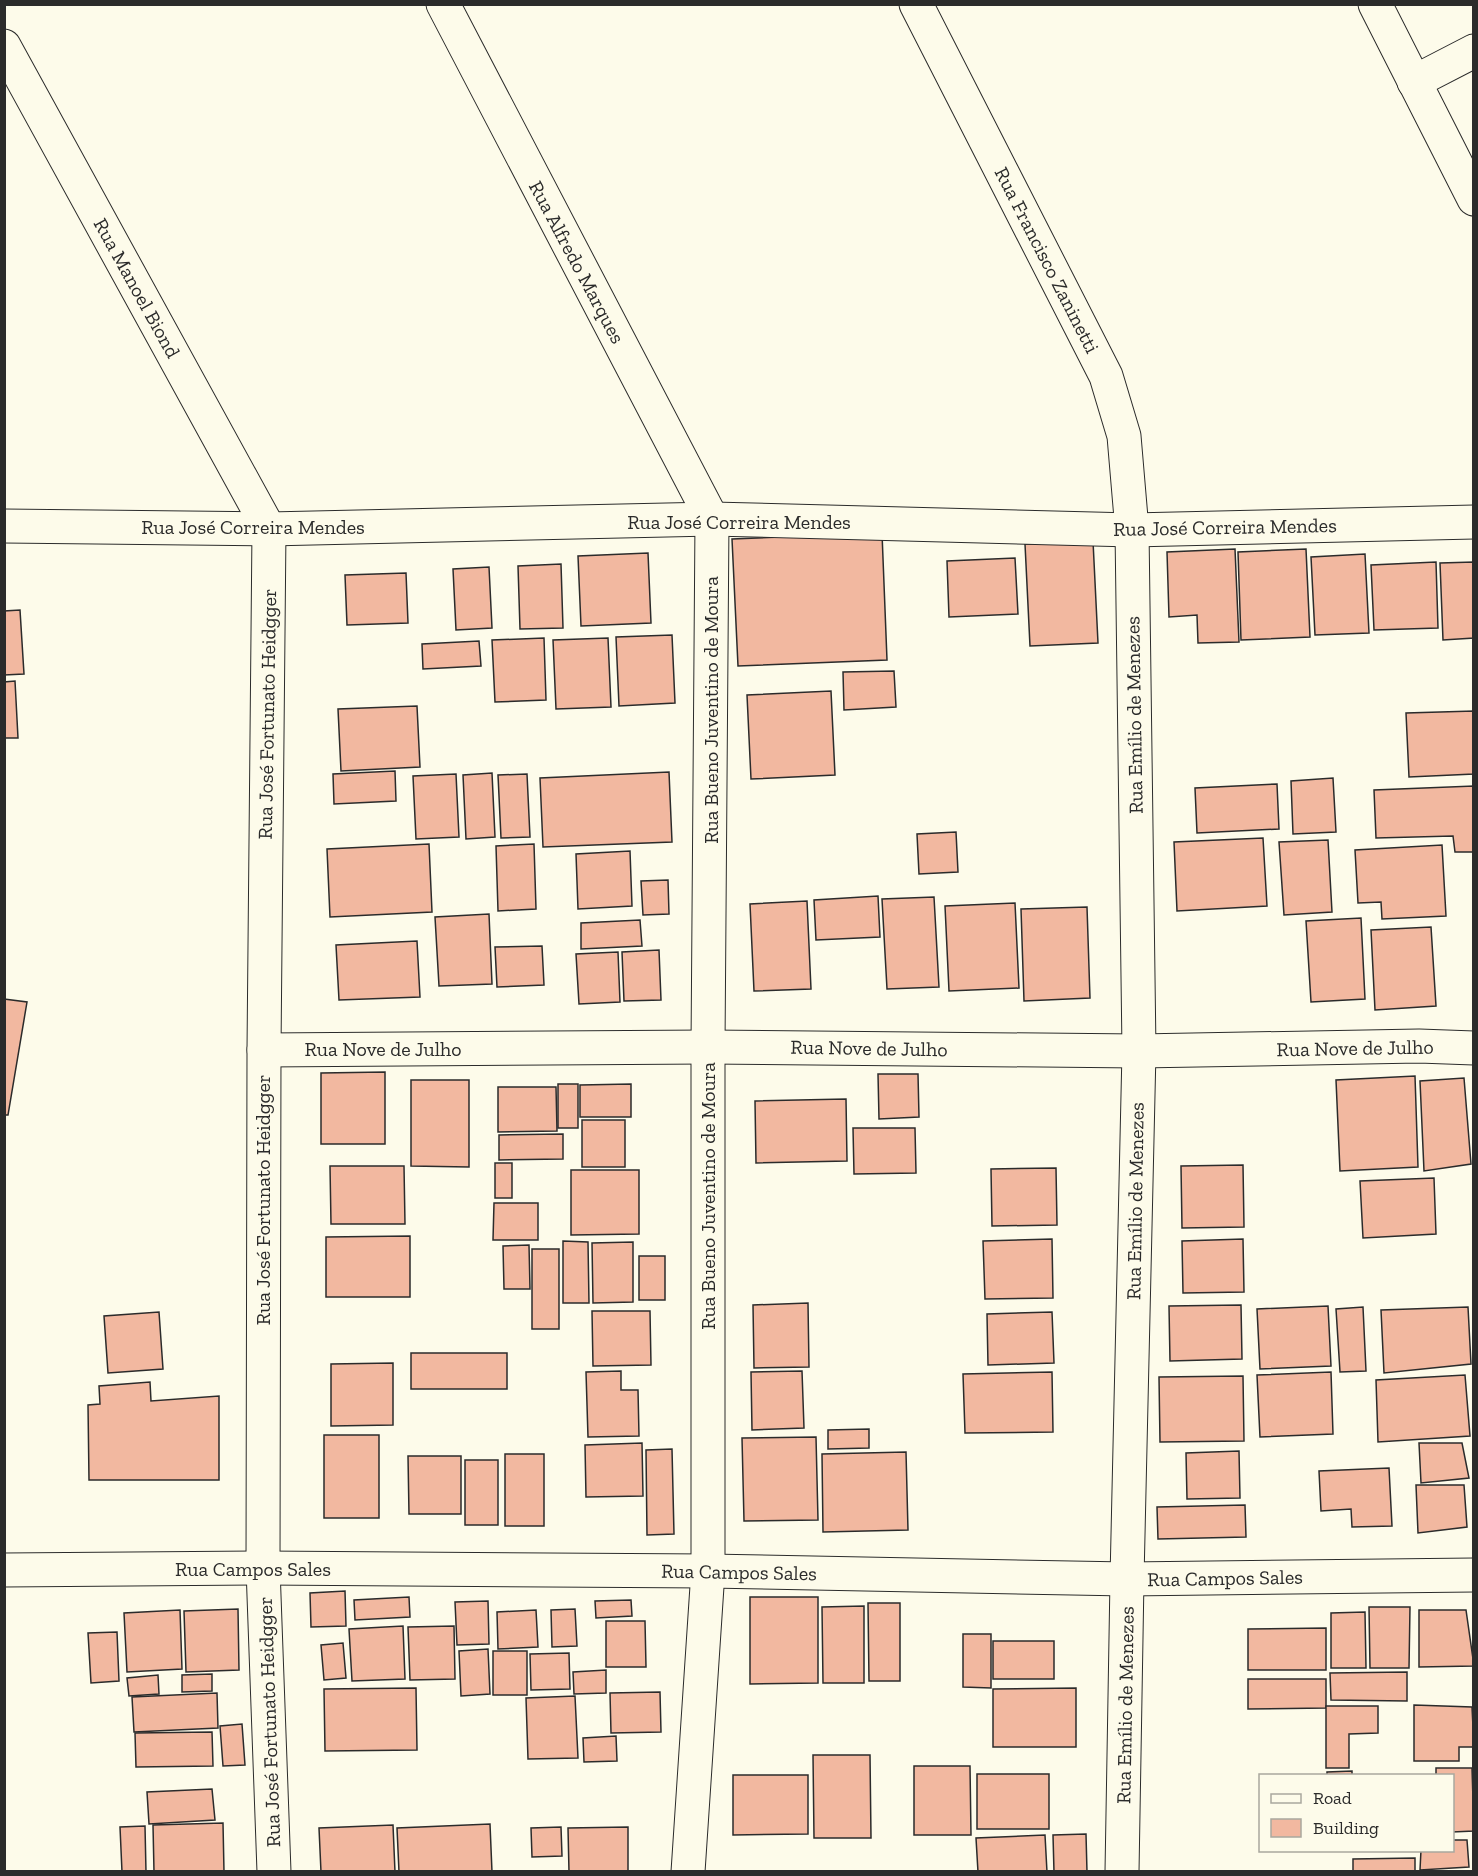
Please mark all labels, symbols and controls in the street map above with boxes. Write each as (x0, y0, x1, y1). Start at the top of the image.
street label: Rua Francisco Zaninetti (990, 163, 1105, 357)
street label: Rua Alfredo Marques (524, 176, 630, 348)
street label: Rua Manoel Biond (89, 214, 185, 362)
street label: Rua José Correira Mendes (627, 510, 851, 534)
street label: Rua José Correira Mendes (1113, 513, 1337, 541)
street label: Rua José Correira Mendes (141, 515, 365, 539)
street label: Rua Bueno Juventino de Moura (699, 576, 723, 844)
street label: Rua José Fortunato Heidgger (253, 588, 281, 840)
street label: Rua Emílio de Menezes (1120, 616, 1148, 814)
street label: Rua Nove de Julho (790, 1035, 948, 1061)
street label: Rua Nove de Julho (1276, 1035, 1434, 1061)
street label: Rua Nove de Julho (304, 1037, 462, 1061)
street label: Rua Bueno Juventino de Moura (696, 1062, 720, 1330)
street label: Rua José Fortunato Heidgger (251, 1075, 275, 1325)
street label: Rua Emílio de Menezes (1121, 1102, 1149, 1300)
street label: Rua Campos Sales (175, 1557, 331, 1581)
street label: Rua Campos Sales (661, 1559, 817, 1585)
street label: Rua Campos Sales (1147, 1565, 1303, 1591)
street label: Rua José Fortunato Heidgger (253, 1596, 285, 1848)
street label: Rua Emílio de Menezes (1111, 1606, 1139, 1804)
legend (1259, 1774, 1454, 1852)
text: Road (1313, 1787, 1352, 1809)
text: Building (1313, 1817, 1379, 1839)

